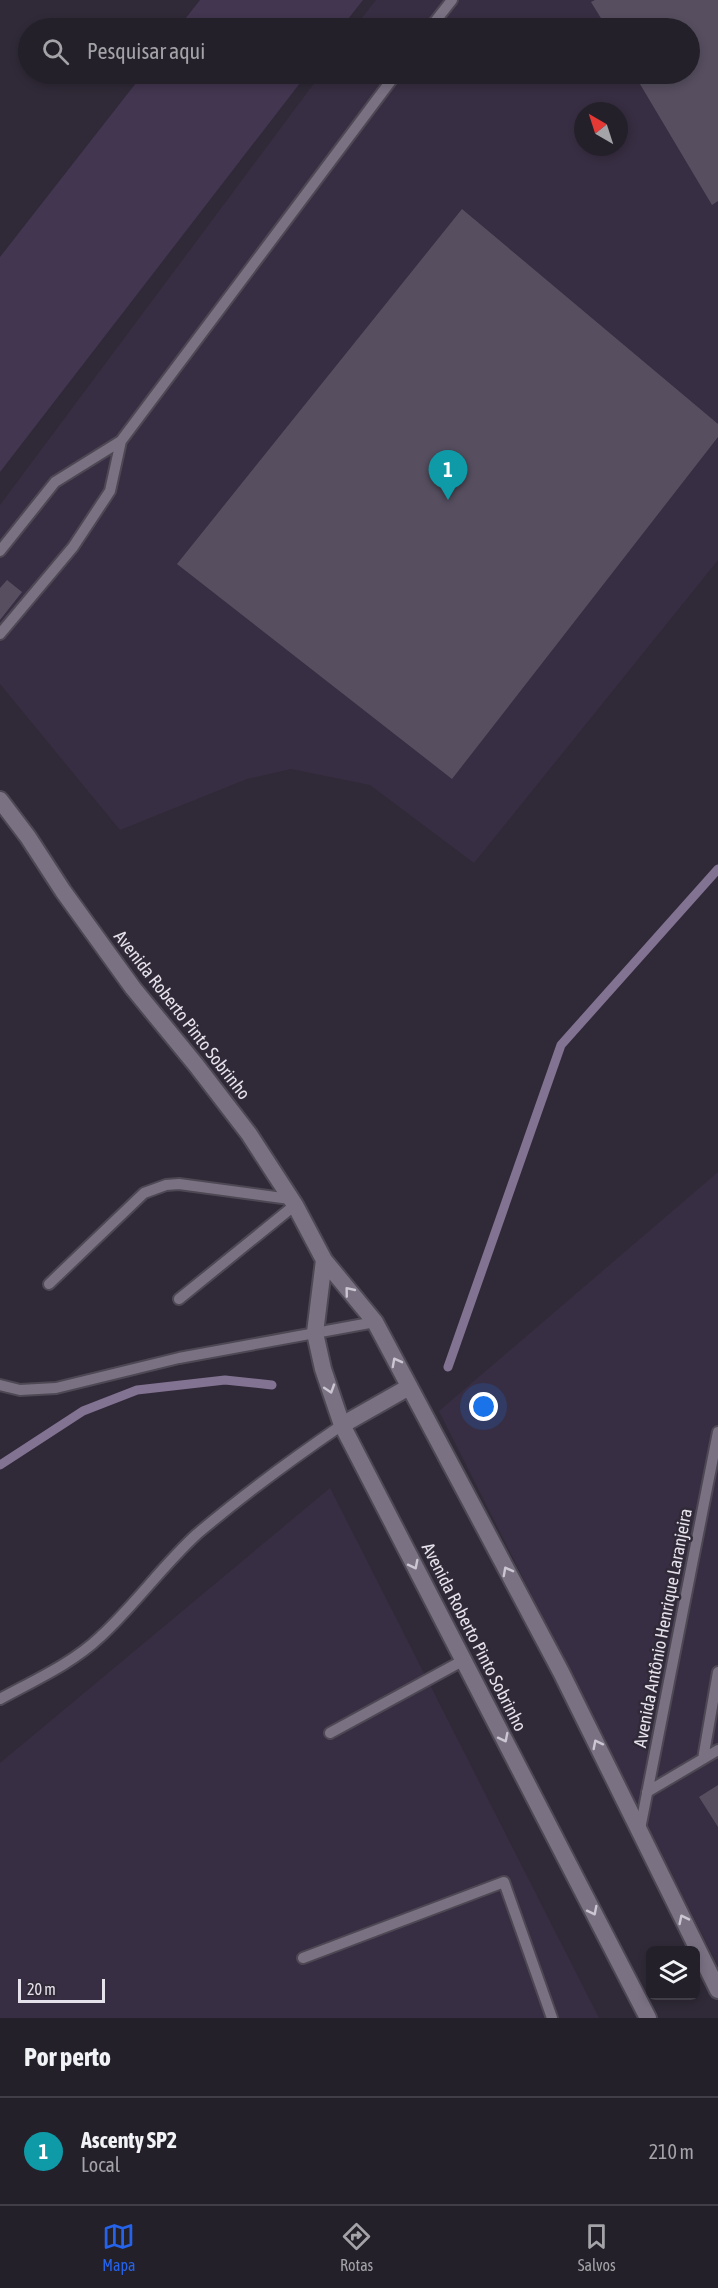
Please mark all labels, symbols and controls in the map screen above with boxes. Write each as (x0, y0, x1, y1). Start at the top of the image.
search box (18, 18, 700, 84)
icon: search (39, 35, 72, 68)
text: Pesquisar aqui (87, 38, 205, 64)
north arrow (574, 102, 628, 156)
pin: 1 (428, 450, 468, 500)
street label: Avenida Roberto Pinto Sobrinho (110, 926, 255, 1103)
one-way arrow (346, 1287, 357, 1298)
one-way arrow (392, 1357, 403, 1368)
one-way arrow (322, 1383, 335, 1394)
your location (469, 1392, 498, 1421)
street label: Avenida Antônio Henrique Laranjeira (629, 1507, 696, 1749)
street label: Avenida Roberto Pinto Sobrinho (418, 1539, 531, 1735)
one-way arrow (407, 1558, 418, 1569)
one-way arrow (503, 1567, 514, 1577)
one-way arrow (497, 1732, 508, 1742)
one-way arrow (593, 1740, 604, 1751)
one-way arrow (586, 1905, 597, 1916)
one-way arrow (679, 1914, 691, 1925)
map controls (646, 1946, 700, 2000)
button: layers (646, 1946, 700, 2000)
scale bar (18, 1976, 105, 2004)
text: 20 m (27, 1980, 56, 1998)
text: Por perto (24, 2042, 111, 2072)
text: Ascenty SP2 (81, 2127, 177, 2153)
text: 1 (39, 2140, 48, 2163)
text: 210 m (649, 2140, 694, 2163)
text: Local (81, 2153, 120, 2176)
tab: Mapa (102, 2220, 135, 2274)
tab: Rotas (340, 2220, 373, 2274)
tab: Salvos (578, 2220, 616, 2274)

